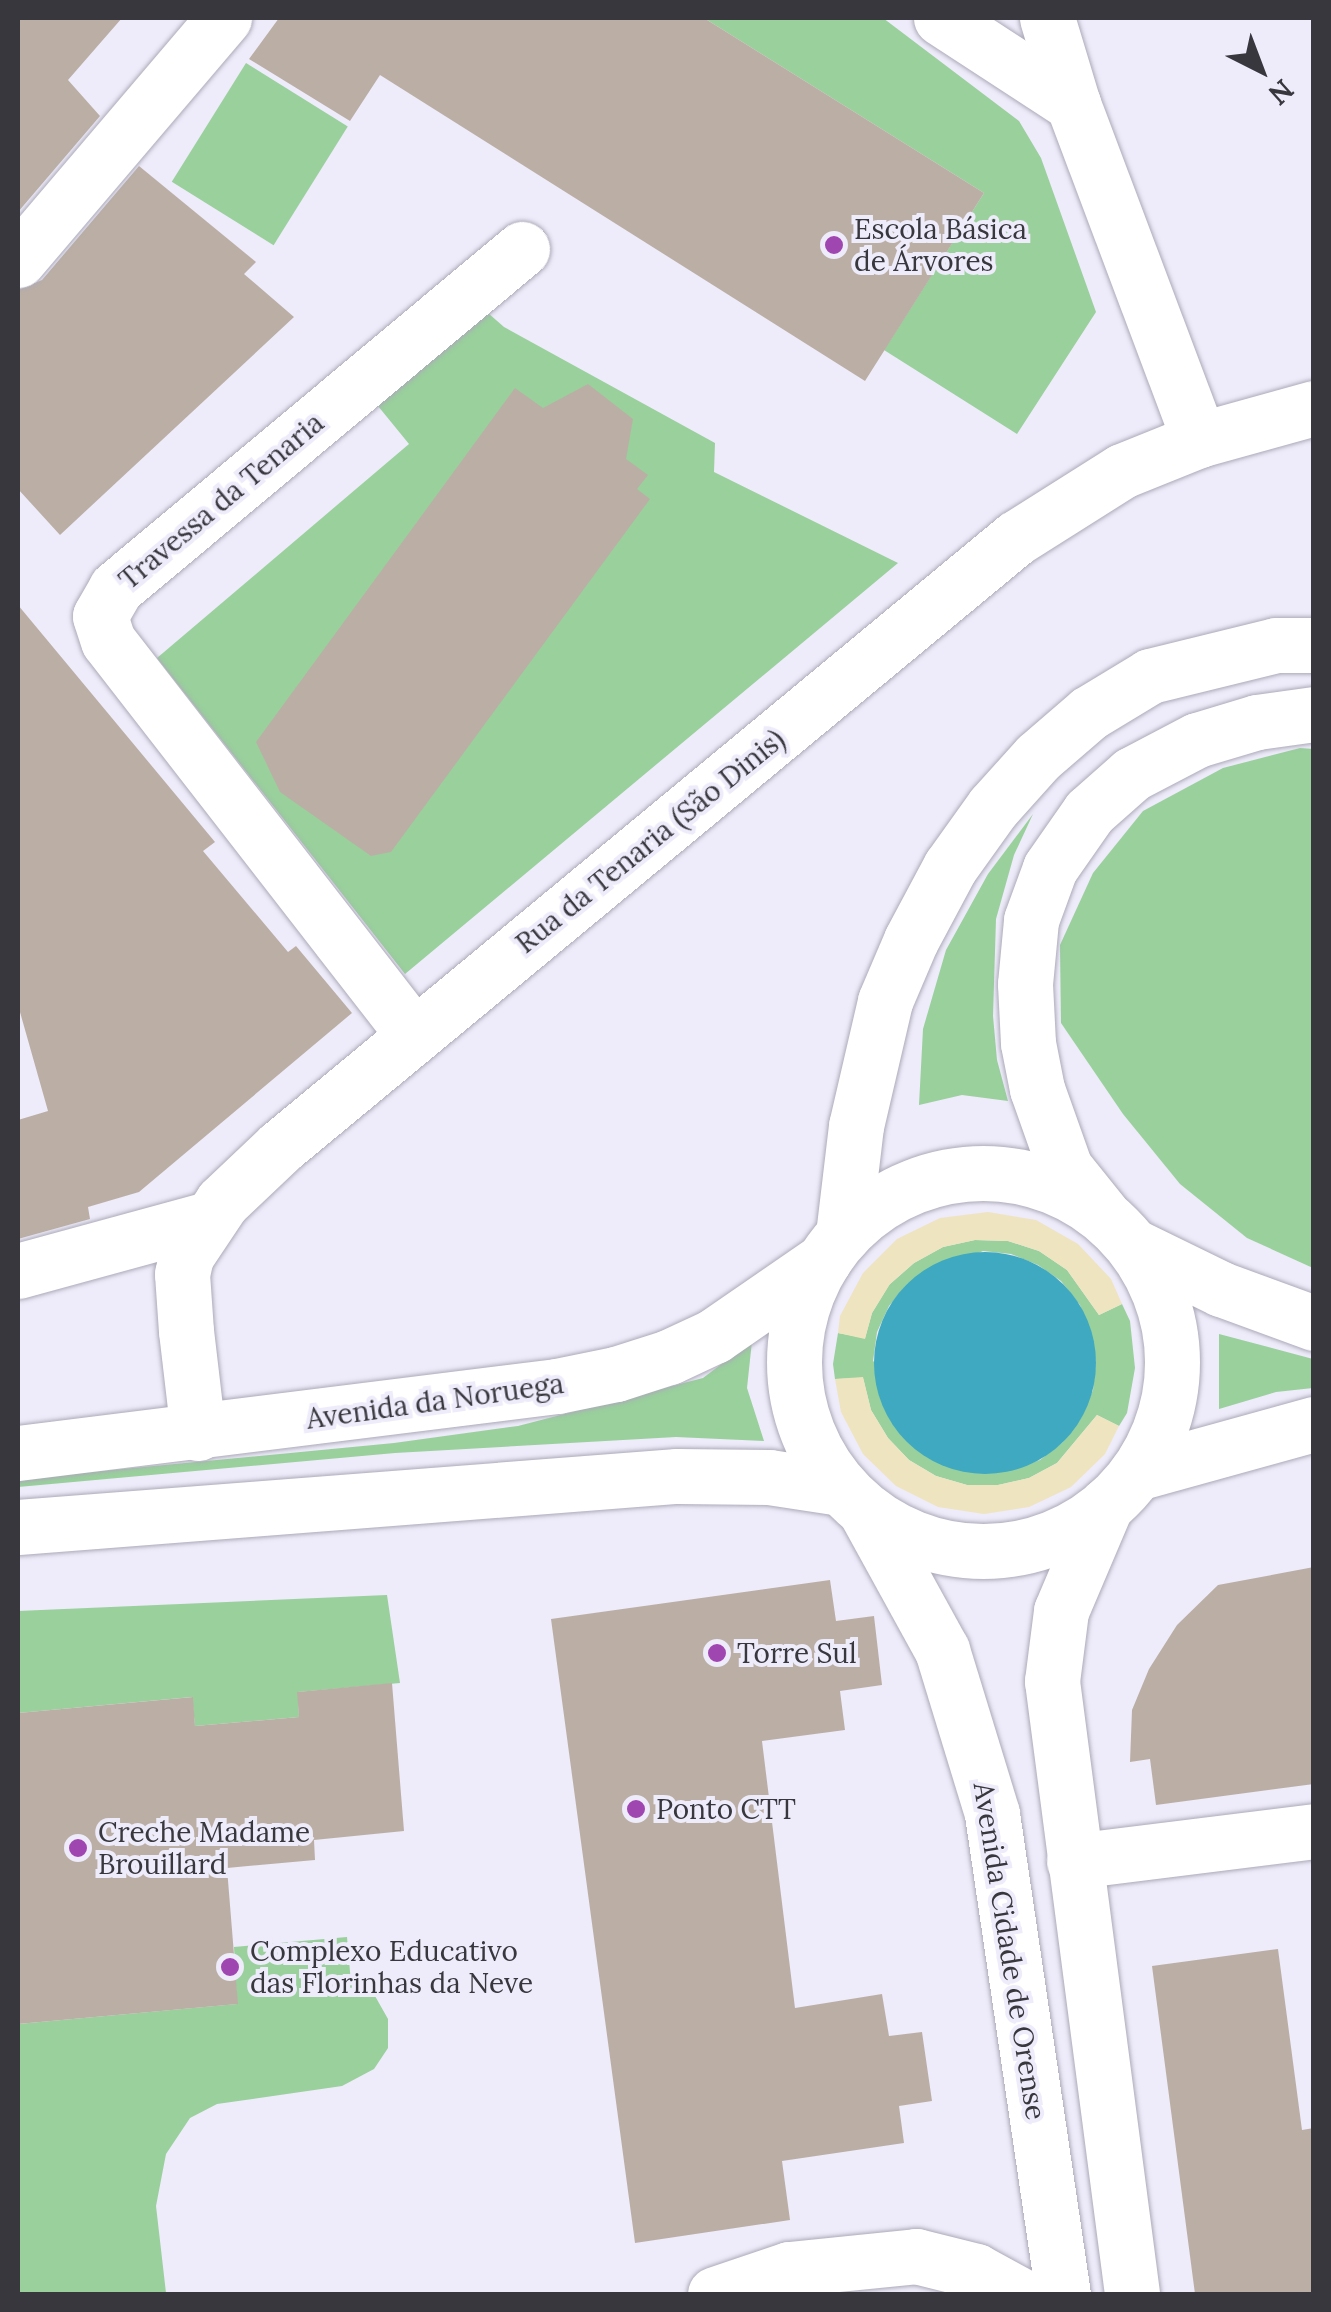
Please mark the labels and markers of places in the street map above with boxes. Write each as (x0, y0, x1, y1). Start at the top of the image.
place label: Escola Básica de Árvores (854, 212, 1027, 278)
marker: Escola Básica de Árvores (823, 234, 845, 256)
place label: Torre Sul (737, 1636, 857, 1670)
marker: Torre Sul (706, 1642, 728, 1664)
place label: Ponto CTT (656, 1792, 796, 1826)
marker: Ponto CTT (625, 1798, 647, 1820)
place label: Creche Madame Brouillard (98, 1815, 310, 1881)
marker: Creche Madame Brouillard (67, 1837, 89, 1859)
place label: Complexo Educativo das Florinhas da Neve (250, 1934, 533, 2000)
marker: Complexo Educativo das Florinhas da Neve (219, 1956, 241, 1978)

